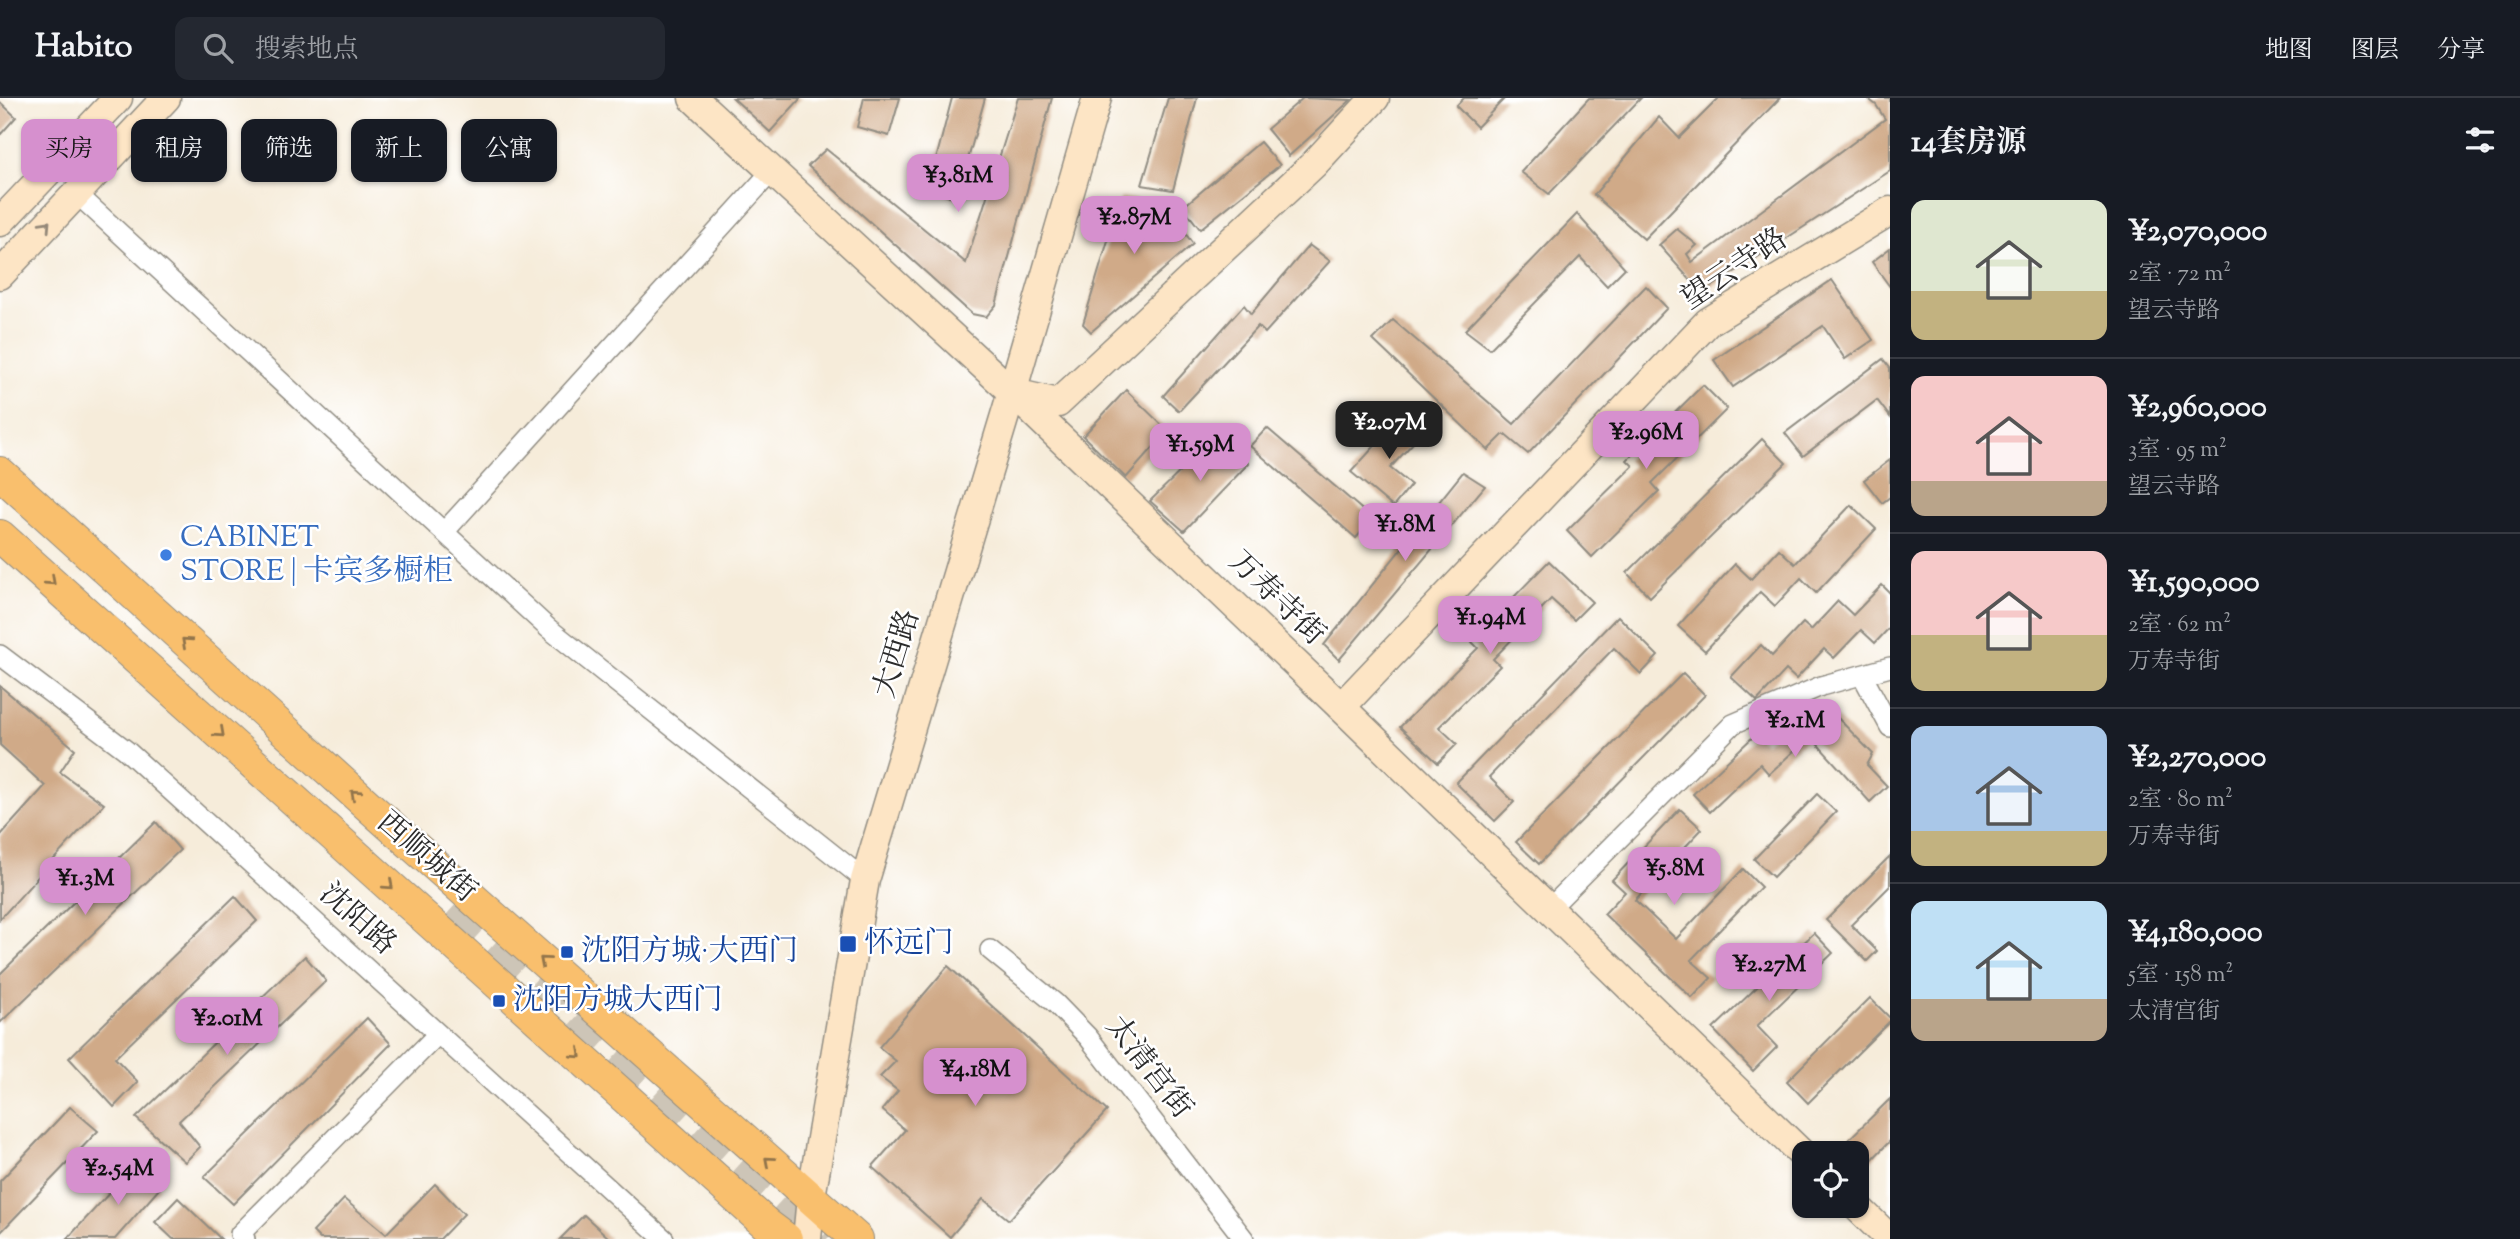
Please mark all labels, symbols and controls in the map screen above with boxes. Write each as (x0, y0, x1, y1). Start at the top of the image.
search box (175, 17, 665, 80)
text: Habito (35, 24, 133, 72)
icon: search (199, 29, 237, 67)
text: 搜索地点 (255, 32, 359, 69)
text: 地图 (2265, 34, 2313, 68)
text: 图层 (2351, 34, 2399, 68)
text: 分享 (2437, 34, 2485, 68)
chip: 买房 (21, 119, 117, 182)
chip: 租房 (131, 119, 227, 182)
chip: 筛选 (241, 119, 337, 182)
chip: 新上 (351, 119, 447, 182)
chip: 公寓 (461, 119, 557, 182)
icon: filters (2461, 121, 2499, 159)
text: 14套房源 (1911, 122, 2026, 165)
pin: ¥3.81M (901, 155, 1015, 214)
text: ¥3.81M (923, 160, 993, 193)
pin: ¥2.87M (1077, 197, 1191, 256)
text: ¥2.87M (1097, 202, 1171, 235)
text: ¥2,070,000 (2128, 211, 2267, 254)
street label: 望云寺路 (1673, 219, 1797, 321)
one-way arrow (38, 220, 51, 233)
icon: home (1967, 228, 2051, 312)
text: 2室 · 72 m² (2128, 258, 2231, 291)
text: 望云寺路 (2128, 295, 2220, 328)
text: ¥2,960,000 (2128, 387, 2267, 430)
pin: ¥2.07M (1332, 402, 1446, 461)
icon: home (1967, 404, 2051, 488)
text: ¥2.07M (1351, 407, 1427, 440)
pin: ¥2.96M (1589, 412, 1703, 471)
text: ¥2.96M (1609, 417, 1683, 450)
pin: ¥1.59M (1143, 424, 1257, 483)
text: ¥1.59M (1166, 429, 1234, 462)
text: 3室 · 95 m² (2128, 434, 2227, 467)
text: 望云寺路 (2128, 471, 2220, 504)
pin: ¥1.8M (1356, 504, 1454, 563)
text: ¥1.8M (1375, 509, 1435, 542)
place label: CABINET STORE | 卡宾多橱柜 (180, 517, 453, 594)
street label: 万寿寺街 (1218, 542, 1334, 656)
marker: CABINET STORE | 卡宾多橱柜 (158, 547, 174, 563)
text: ¥1,590,000 (2128, 562, 2260, 605)
one-way arrow (43, 573, 56, 585)
icon: home (1967, 579, 2051, 663)
pin: ¥1.94M (1433, 596, 1547, 656)
text: ¥1.94M (1454, 602, 1526, 635)
street label: 大西路 (864, 605, 932, 703)
text: 2室 · 62 m² (2128, 609, 2231, 642)
one-way arrow (182, 637, 195, 650)
text: 万寿寺街 (2128, 646, 2220, 679)
pin: ¥2.1M (1746, 700, 1844, 759)
text: ¥2.1M (1765, 705, 1825, 738)
one-way arrow (212, 725, 225, 738)
text: ¥2,270,000 (2128, 737, 2266, 780)
icon: home (1967, 754, 2051, 838)
text: 2室 · 80 m² (2128, 784, 2233, 817)
one-way arrow (350, 790, 363, 803)
street label: 西顺城街 (367, 802, 485, 914)
text: 万寿寺街 (2128, 821, 2220, 854)
pin: ¥5.8M (1625, 848, 1723, 907)
text: ¥5.8M (1644, 853, 1704, 886)
pin: ¥1.3M (36, 858, 134, 917)
text: ¥1.3M (56, 863, 114, 896)
street label: 沈阳路 (309, 874, 405, 966)
one-way arrow (381, 877, 394, 890)
text: ¥4,180,000 (2128, 912, 2263, 955)
place label: 怀远门 (864, 923, 954, 966)
icon: home (1967, 929, 2051, 1013)
place label: 沈阳方城·大西门 (581, 931, 799, 974)
marker: 怀远门 (838, 934, 858, 954)
marker: 沈阳方城·大西门 (559, 944, 575, 960)
pin: ¥2.27M (1712, 944, 1826, 1003)
text: ¥2.27M (1732, 949, 1806, 982)
one-way arrow (539, 957, 552, 970)
text: 5室 · 158 m² (2128, 959, 2233, 992)
place label: 沈阳方城大西门 (513, 980, 723, 1023)
marker: 沈阳方城大西门 (491, 993, 507, 1009)
text: 太清宫街 (2128, 996, 2220, 1029)
pin: ¥2.01M (170, 998, 284, 1057)
text: ¥2.01M (191, 1003, 263, 1036)
street label: 太清宫街 (1094, 1007, 1202, 1129)
one-way arrow (569, 1046, 582, 1058)
pin: ¥4.18M (918, 1048, 1032, 1108)
text: ¥4.18M (939, 1054, 1011, 1087)
map controls (1792, 1141, 1869, 1218)
button: locate (1792, 1141, 1869, 1218)
pin: ¥2.54M (61, 1148, 175, 1207)
text: ¥2.54M (82, 1153, 154, 1186)
one-way arrow (764, 1157, 777, 1169)

